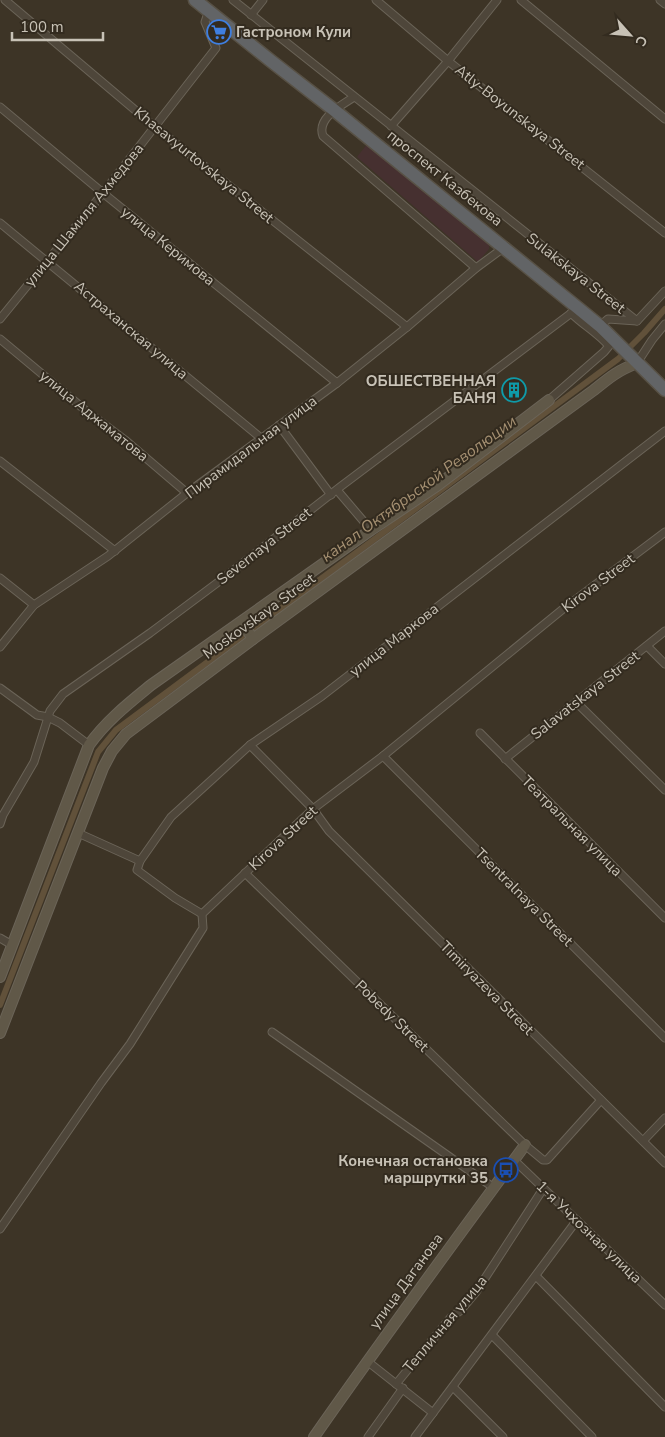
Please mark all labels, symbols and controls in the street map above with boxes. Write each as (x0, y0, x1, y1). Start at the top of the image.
scale bar (12, 10, 104, 42)
north arrow (605, 10, 655, 60)
text: 100 m (20, 17, 64, 37)
supermarket icon: Гастроном Кули (206, 19, 232, 45)
place label: Гастроном Кули (236, 22, 351, 42)
text: С (630, 32, 652, 50)
street label: Atly-Boyunskaya Street (451, 60, 590, 175)
street label: Khasavyurtovskaya Street (130, 102, 279, 228)
street label: проспект Казбекова (383, 125, 507, 231)
street label: улица Шамиля Ахмедова (20, 139, 148, 291)
street label: улица Керимова (117, 202, 219, 290)
street label: Sulakskaya Street (522, 228, 630, 318)
street label: Астраханская улица (70, 276, 192, 384)
street label: улица Аджаматова (35, 366, 153, 466)
place label: ОБШЕСТВЕННАЯ БАНЯ (366, 371, 496, 408)
building icon: ОБШЕСТВЕННАЯ БАНЯ (501, 377, 527, 403)
street label: Пирамидальная улица (181, 391, 321, 503)
water label: канал Октябрьской Революции (317, 411, 521, 567)
street label: Severnaya Street (213, 502, 316, 589)
street label: Kirova Street (557, 548, 639, 617)
street label: Moskovskaya Street (199, 568, 320, 664)
street label: улица Маркова (345, 599, 443, 681)
street label: Salavatskaya Street (526, 646, 644, 744)
street label: Театральная улица (517, 771, 627, 881)
street label: Kirova Street (244, 801, 322, 875)
street label: Tsentralnaya Street (471, 844, 578, 951)
street label: Timiryazeva Street (436, 937, 539, 1040)
street label: Pobedy Street (351, 976, 434, 1057)
place label: Конечная остановка маршрутки 35 (338, 1151, 488, 1188)
bus stop icon: Конечная остановка маршрутки 35 (493, 1157, 519, 1183)
street label: 1-я Учхозная улица (532, 1176, 646, 1288)
street label: улица Даганова (365, 1229, 447, 1333)
street label: Тепличная улица (398, 1271, 492, 1377)

